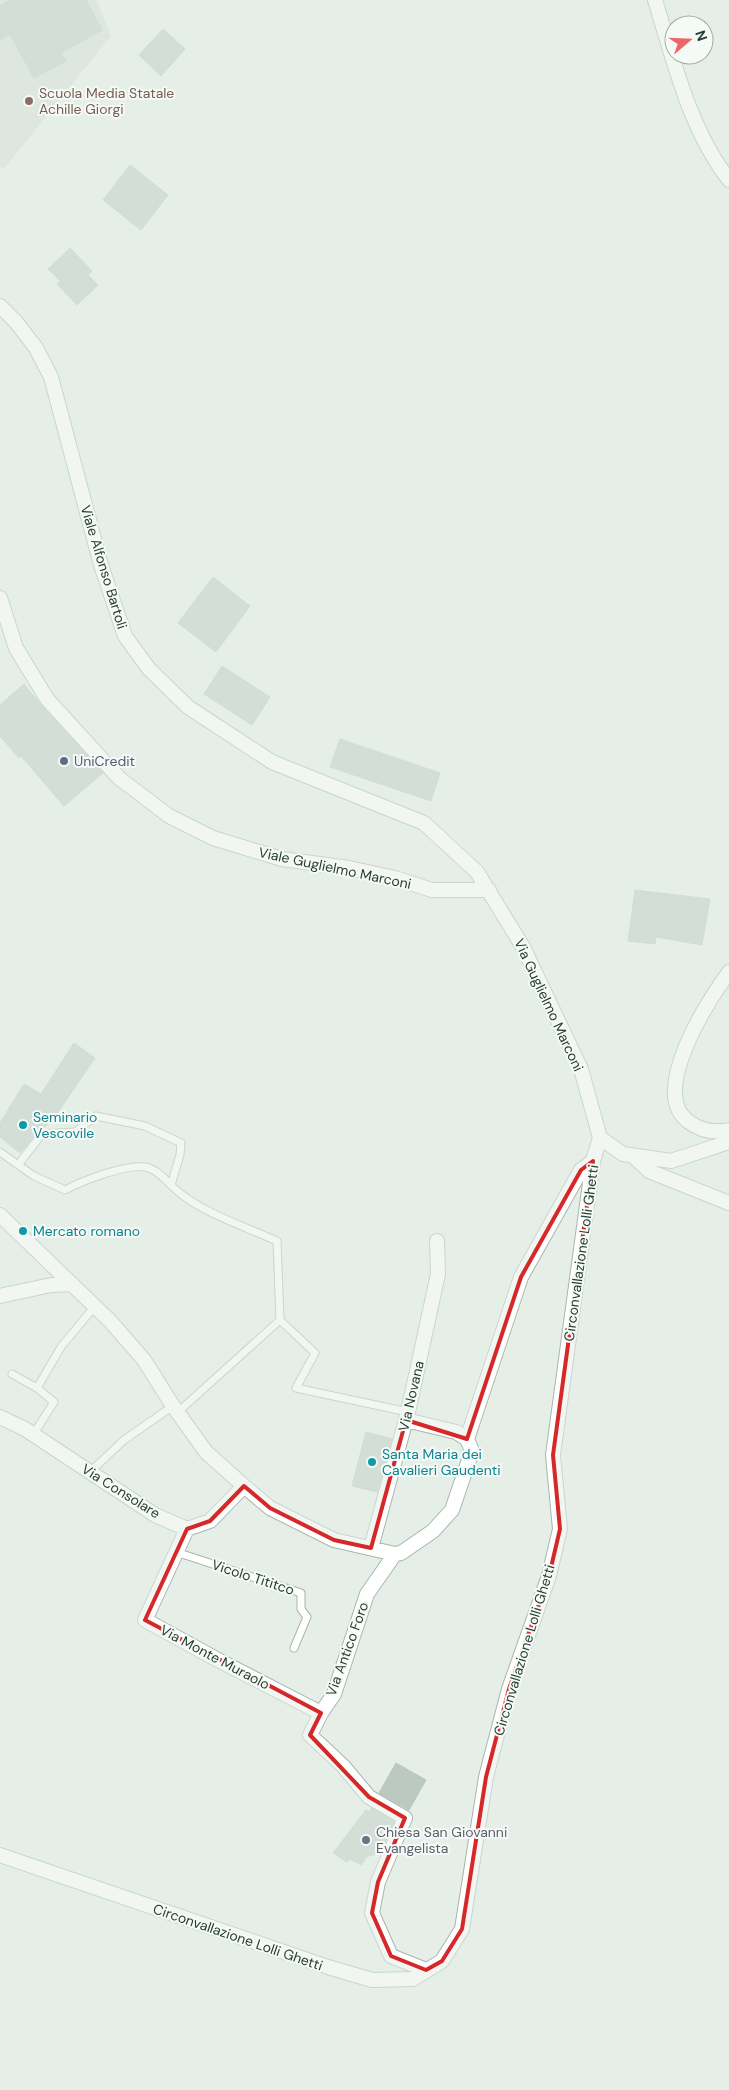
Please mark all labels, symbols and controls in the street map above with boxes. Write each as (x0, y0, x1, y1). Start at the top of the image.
north arrow (664, 15, 714, 65)
text: N (691, 28, 711, 44)
place label: Scuola Media Statale Achille Giorgi (39, 84, 174, 118)
marker: Scuola Media Statale Achille Giorgi (23, 95, 35, 107)
street label: Viale Alfonso Bartoli (77, 503, 131, 631)
place label: UniCredit (74, 752, 135, 770)
marker: UniCredit (58, 755, 70, 767)
street label: Viale Guglielmo Marconi (257, 843, 413, 893)
street label: Via Guglielmo Marconi (510, 936, 588, 1074)
place label: Seminario Vescovile (33, 1108, 97, 1142)
marker: Seminario Vescovile (17, 1119, 29, 1131)
street label: Circonvallazione Lolli Ghetti (560, 1163, 602, 1343)
place label: Mercato romano (33, 1222, 140, 1240)
marker: Mercato romano (17, 1225, 29, 1237)
street label: Via Novana (394, 1359, 428, 1433)
place label: Santa Maria dei Cavalieri Gaudenti (382, 1445, 501, 1479)
marker: Santa Maria dei Cavalieri Gaudenti (366, 1456, 378, 1468)
street label: Via Consolare (78, 1460, 164, 1522)
street label: Vicolo Tititco (209, 1555, 297, 1599)
street label: Circonvallazione Lolli Ghetti (489, 1562, 559, 1738)
street label: Via Antico Foro (322, 1599, 372, 1699)
street label: Via Monte Muraolo (157, 1621, 273, 1693)
place label: Chiesa San Giovanni Evangelista (376, 1823, 507, 1857)
marker: Chiesa San Giovanni Evangelista (360, 1834, 372, 1846)
street label: Circonvallazione Lolli Ghetti (151, 1899, 325, 1975)

